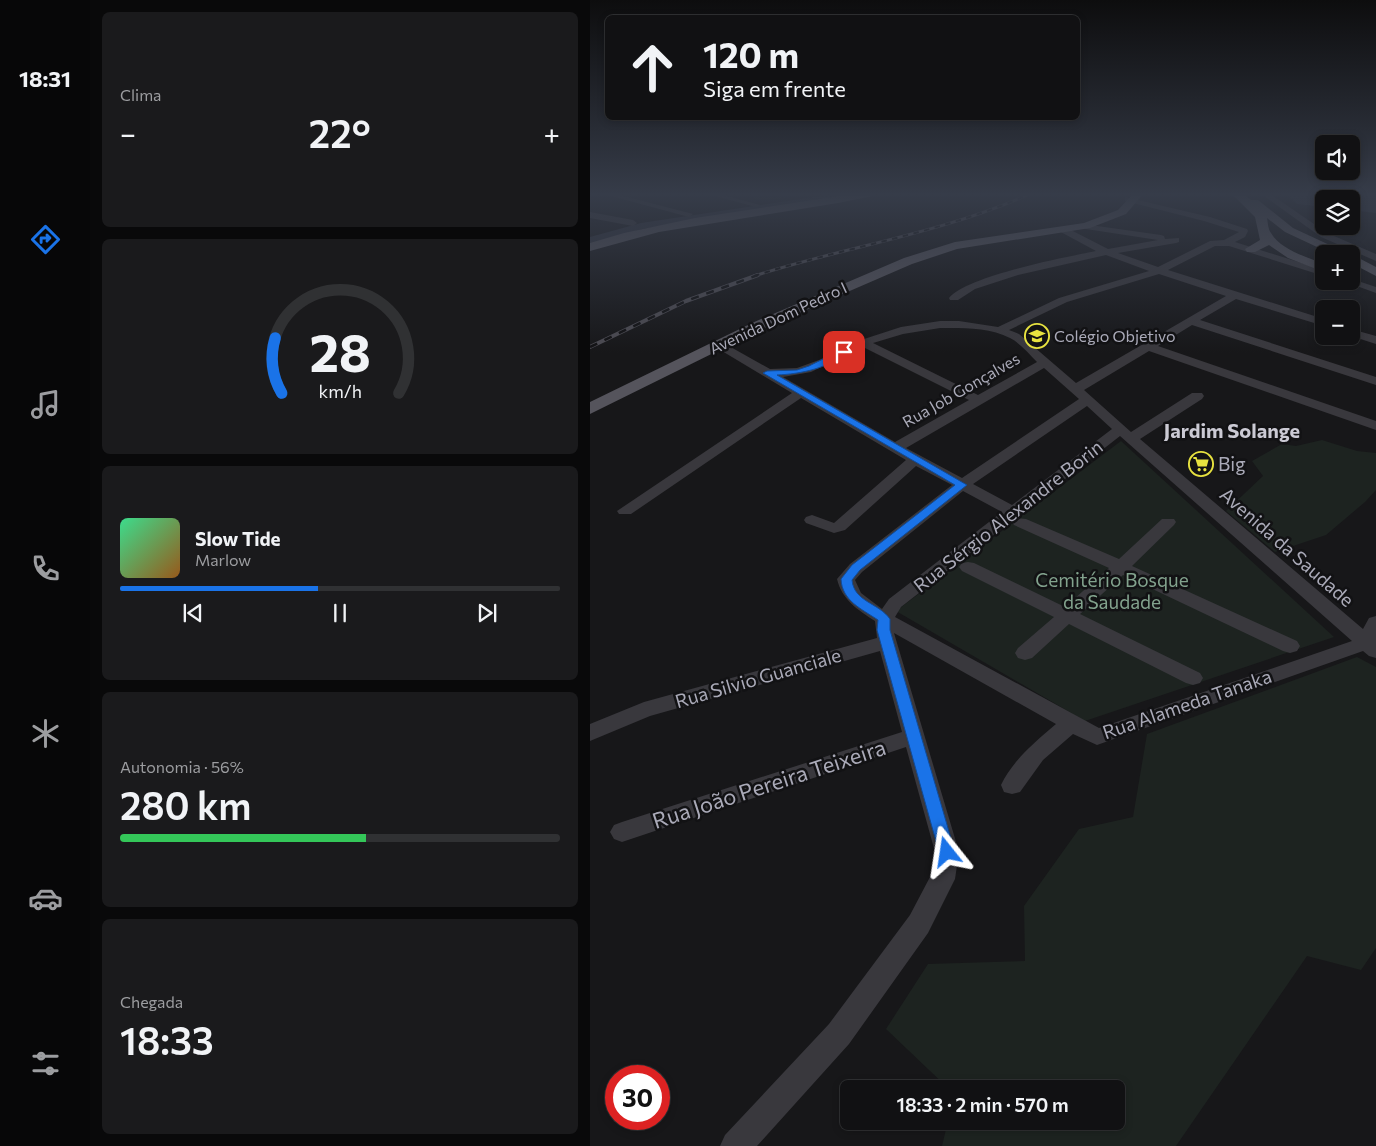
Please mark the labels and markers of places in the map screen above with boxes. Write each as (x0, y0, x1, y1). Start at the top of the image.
school or university icon: Colégio Objetivo (1024, 323, 1050, 349)
place label: Colégio Objetivo (1054, 326, 1176, 345)
pin (823, 331, 865, 373)
supermarket icon: Big (1188, 451, 1214, 477)
place label: Big (1218, 452, 1245, 475)

